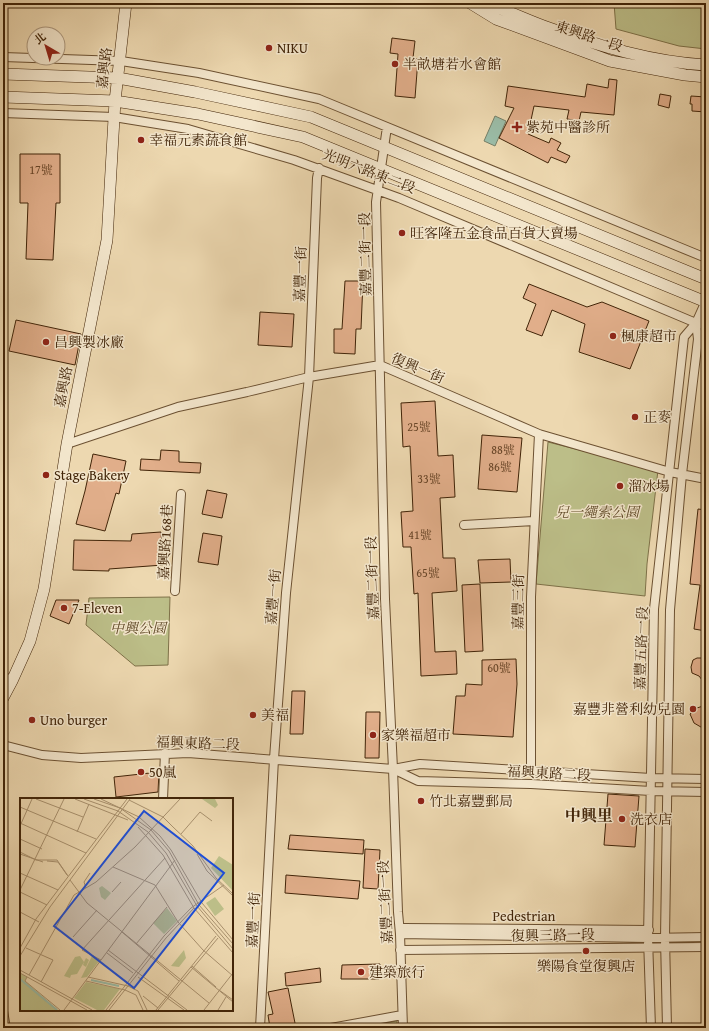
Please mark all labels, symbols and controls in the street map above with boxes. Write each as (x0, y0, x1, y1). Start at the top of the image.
street label: 東興路一段 (553, 16, 625, 56)
north arrow (26, 26, 66, 66)
text: 北 (31, 28, 49, 48)
place label: NIKU (277, 38, 308, 58)
marker: NIKU (264, 43, 274, 53)
street label: 嘉興路 (92, 46, 116, 90)
place label: 半畝塘若水會館 (403, 54, 501, 74)
marker: 半畝塘若水會館 (390, 59, 400, 69)
place label: 紫苑中醫診所 (526, 117, 610, 137)
marker: 紫苑中醫診所 (511, 121, 523, 133)
place label: 幸福元素蔬食館 (149, 130, 247, 150)
marker: 幸福元素蔬食館 (136, 135, 146, 145)
street label: 光明六路東二段 (320, 144, 418, 198)
house number: 17號 (29, 161, 53, 178)
street label: 嘉豐二街一段 (354, 212, 376, 296)
place label: 旺客隆五金食品百貨大賣場 (410, 223, 578, 243)
marker: 旺客隆五金食品百貨大賣場 (397, 228, 407, 238)
street label: 嘉豐一街 (289, 246, 311, 302)
place label: 楓康超市 (621, 326, 677, 346)
marker: 楓康超市 (608, 331, 618, 341)
place label: 昌興製冰廠 (54, 332, 124, 352)
marker: 昌興製冰廠 (41, 337, 51, 347)
street label: 復興一街 (388, 348, 448, 388)
street label: 嘉興路 (49, 364, 77, 410)
place label: 正麥 (643, 407, 671, 427)
marker: 正麥 (630, 412, 640, 422)
house number: 25號 (407, 418, 431, 435)
house number: 88號 (491, 441, 515, 458)
house number: 86號 (488, 458, 512, 475)
place label: Stage Bakery (54, 465, 130, 485)
marker: Stage Bakery (41, 470, 51, 480)
house number: 33號 (417, 470, 441, 487)
place label: 溜冰場 (628, 476, 670, 496)
marker: 溜冰場 (615, 481, 625, 491)
park label: 兒一繩索公園 (555, 502, 641, 522)
street label: 嘉興路168巷 (153, 503, 177, 581)
house number: 41號 (408, 526, 432, 543)
street label: 嘉豐二街一段 (361, 536, 383, 620)
house number: 65號 (416, 564, 440, 581)
street label: 嘉豐一街 (261, 568, 285, 626)
street label: 嘉豐三街 (508, 574, 528, 630)
place label: 7-Eleven (72, 598, 122, 618)
marker: 7-Eleven (59, 603, 69, 613)
street label: 嘉豐五路一段 (630, 606, 652, 690)
park label: 中興公園 (110, 618, 168, 638)
house number: 60號 (487, 659, 511, 676)
place label: 嘉豐非營利幼兒園 (573, 699, 685, 719)
marker: 嘉豐非營利幼兒園 (688, 704, 698, 714)
place label: 美福 (261, 705, 289, 725)
place label: Uno burger (40, 710, 107, 730)
marker: 美福 (248, 710, 258, 720)
marker: Uno burger (27, 715, 37, 725)
place label: 家樂福超市 (381, 725, 451, 745)
marker: 家樂福超市 (368, 730, 378, 740)
street label: 福興東路二段 (156, 732, 240, 754)
street label: 福興東路二段 (507, 761, 591, 785)
place label: 50嵐 (149, 762, 176, 782)
marker: 50嵐 (136, 767, 146, 777)
place label: 竹北嘉豐郵局 (429, 791, 513, 811)
marker: 竹北嘉豐郵局 (416, 796, 426, 806)
inset map (20, 798, 233, 1011)
district label: 中興里 (565, 803, 613, 827)
place label: 洗衣店 (630, 809, 672, 829)
marker: 洗衣店 (617, 814, 627, 824)
street label: 嘉豐二街一段 (373, 860, 397, 944)
street label: 嘉豐一街 (242, 892, 264, 948)
street label: Pedestrian (493, 906, 556, 926)
street label: 復興三路一段 (511, 924, 595, 946)
marker: 樂陽食堂復興店 (581, 946, 591, 956)
place label: 樂陽食堂復興店 (537, 956, 635, 976)
place label: 建築旅行 (369, 962, 425, 982)
marker: 建築旅行 (356, 967, 366, 977)

